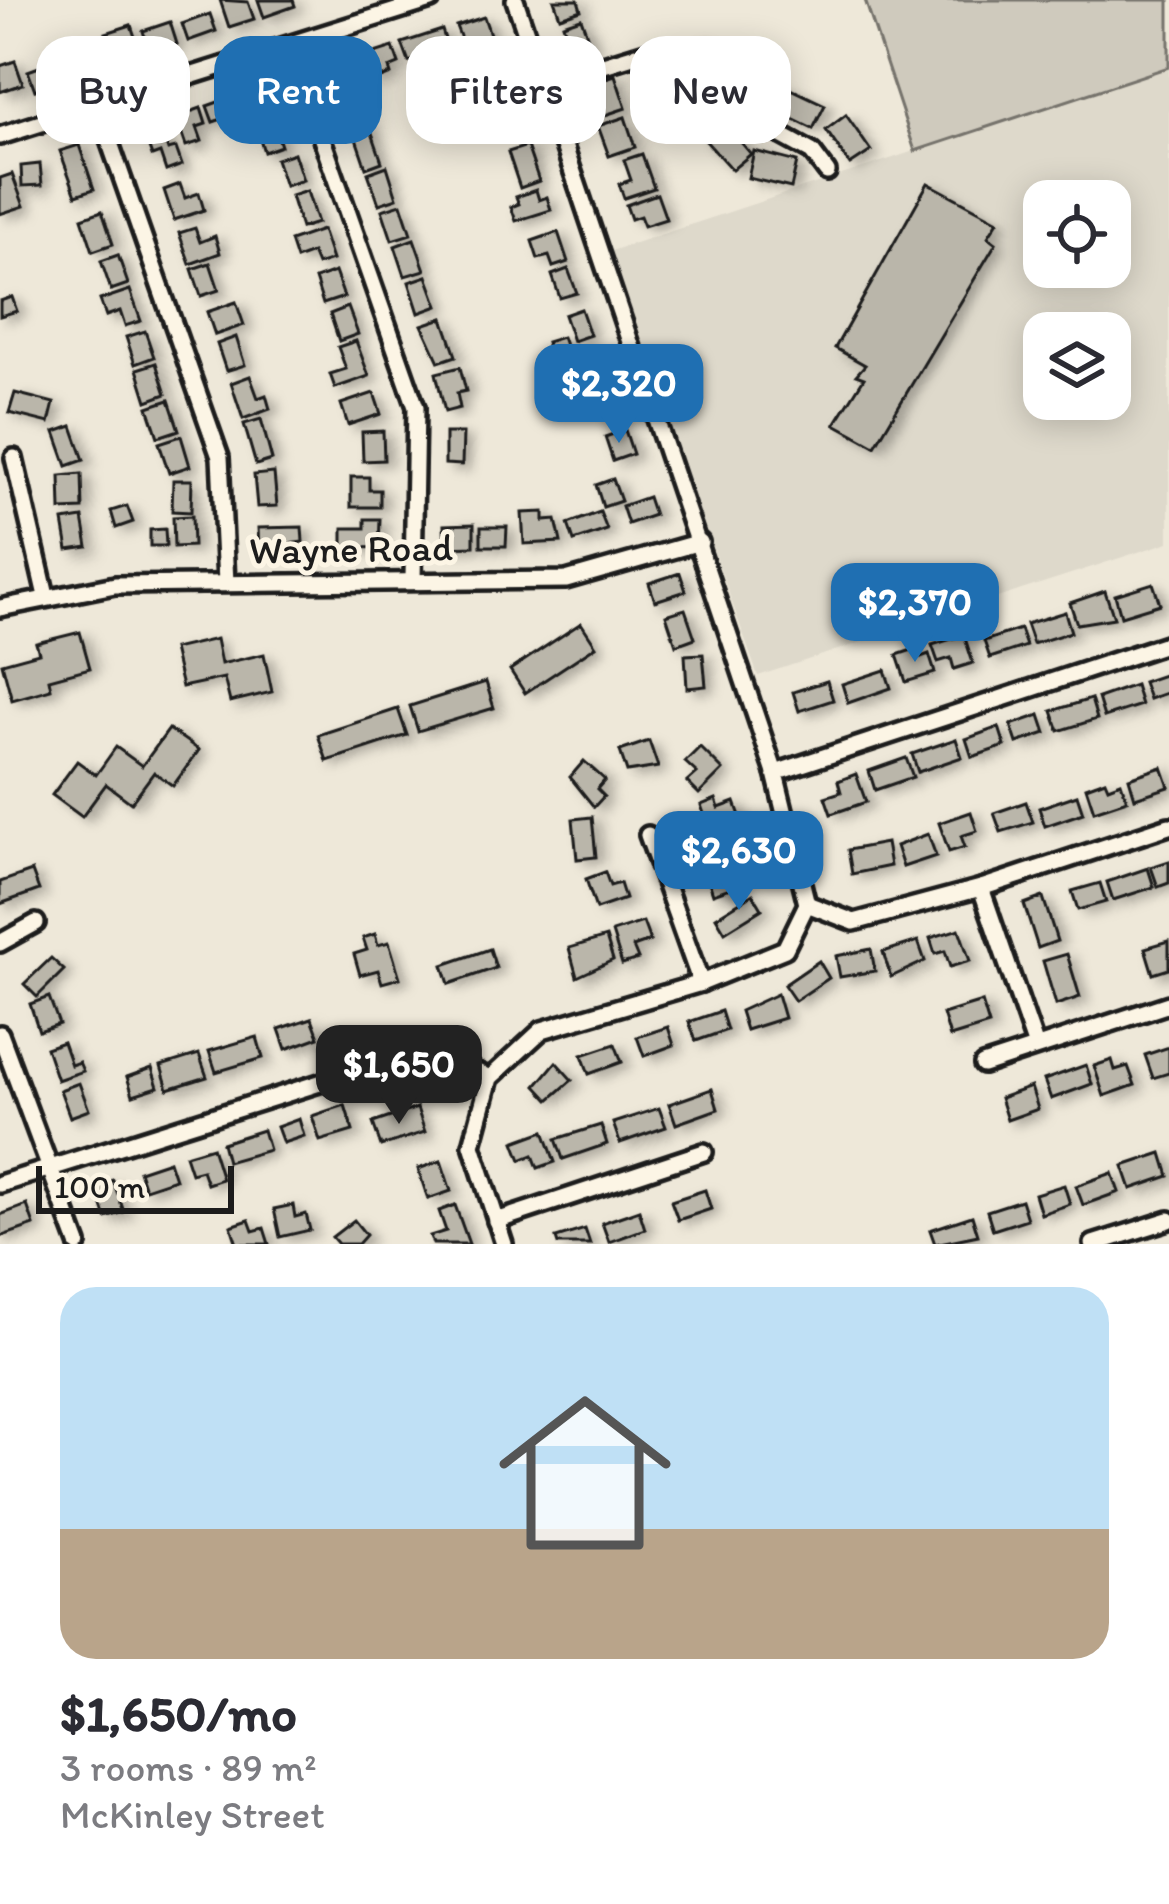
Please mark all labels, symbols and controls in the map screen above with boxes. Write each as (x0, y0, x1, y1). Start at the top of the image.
chip: Buy (36, 36, 190, 144)
chip: Rent (214, 36, 382, 144)
chip: Filters (406, 36, 606, 144)
chip: New (630, 36, 791, 144)
map controls (1023, 180, 1131, 420)
button: locate (1023, 180, 1131, 288)
button: layers (1023, 312, 1131, 420)
pin: $2,320 (521, 344, 717, 446)
text: $2,320 (561, 359, 677, 406)
street label: Wayne Road (249, 523, 453, 574)
pin: $2,370 (817, 563, 1013, 665)
text: $2,370 (858, 578, 972, 625)
pin: $2,630 (641, 811, 837, 913)
text: $2,630 (681, 826, 797, 873)
pin: $1,650 (301, 1025, 497, 1127)
text: $1,650 (343, 1040, 455, 1087)
scale bar (36, 1160, 234, 1213)
text: 100 m (54, 1167, 145, 1206)
icon: home (477, 1365, 693, 1581)
text: $1,650/mo (60, 1683, 297, 1744)
text: 3 rooms · 89 m² (60, 1744, 317, 1791)
text: McKinley Street (60, 1791, 325, 1838)

